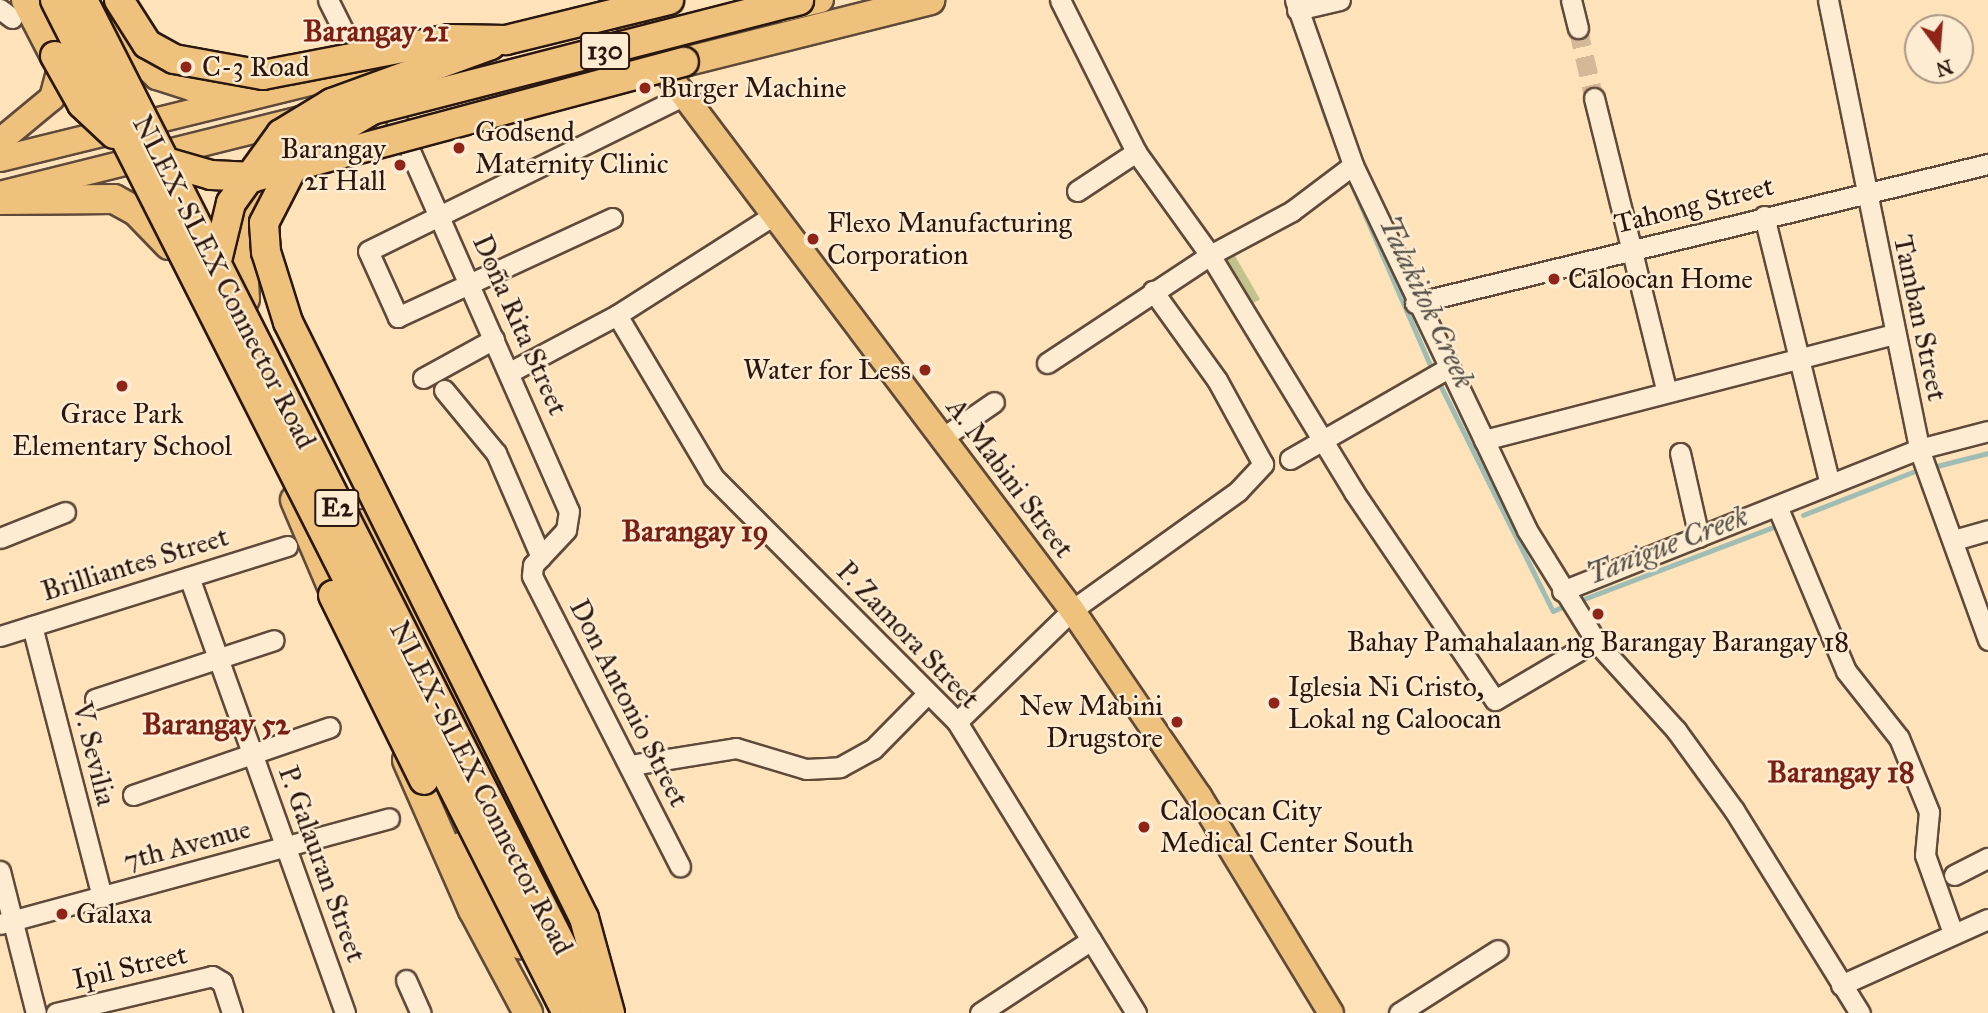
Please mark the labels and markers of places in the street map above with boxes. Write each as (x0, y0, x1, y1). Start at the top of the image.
place label: C-3 Road (202, 50, 309, 84)
marker: C-3 Road (176, 57, 196, 77)
place label: Burger Machine (659, 71, 847, 105)
marker: Burger Machine (637, 80, 653, 96)
place label: Godsend Maternity Clinic (475, 115, 668, 181)
place label: Barangay 21 Hall (281, 132, 386, 198)
marker: Godsend Maternity Clinic (449, 138, 469, 158)
marker: Barangay 21 Hall (392, 157, 408, 173)
place label: Flexo Manufacturing Corporation (827, 206, 1072, 272)
marker: Flexo Manufacturing Corporation (805, 231, 821, 247)
place label: Caloocan Home (1568, 262, 1753, 296)
marker: Caloocan Home (1546, 271, 1562, 287)
place label: Water for Less (743, 353, 911, 387)
marker: Water for Less (917, 362, 933, 378)
marker: Grace Park Elementary School (114, 378, 130, 394)
place label: Grace Park Elementary School (12, 397, 232, 463)
marker: Bahay Pamahalaan ng Barangay Barangay 18 (1590, 606, 1606, 622)
place label: Bahay Pamahalaan ng Barangay Barangay 18 (1347, 625, 1849, 659)
place label: Iglesia Ni Cristo, Lokal ng Caloocan (1288, 670, 1501, 736)
place label: New Mabini Drugstore (1019, 689, 1163, 755)
marker: Iglesia Ni Cristo, Lokal ng Caloocan (1266, 695, 1282, 711)
marker: New Mabini Drugstore (1169, 714, 1185, 730)
place label: Caloocan City Medical Center South (1160, 794, 1414, 860)
marker: Caloocan City Medical Center South (1134, 817, 1154, 837)
place label: Galaxa (76, 897, 152, 931)
marker: Galaxa (54, 906, 70, 922)

